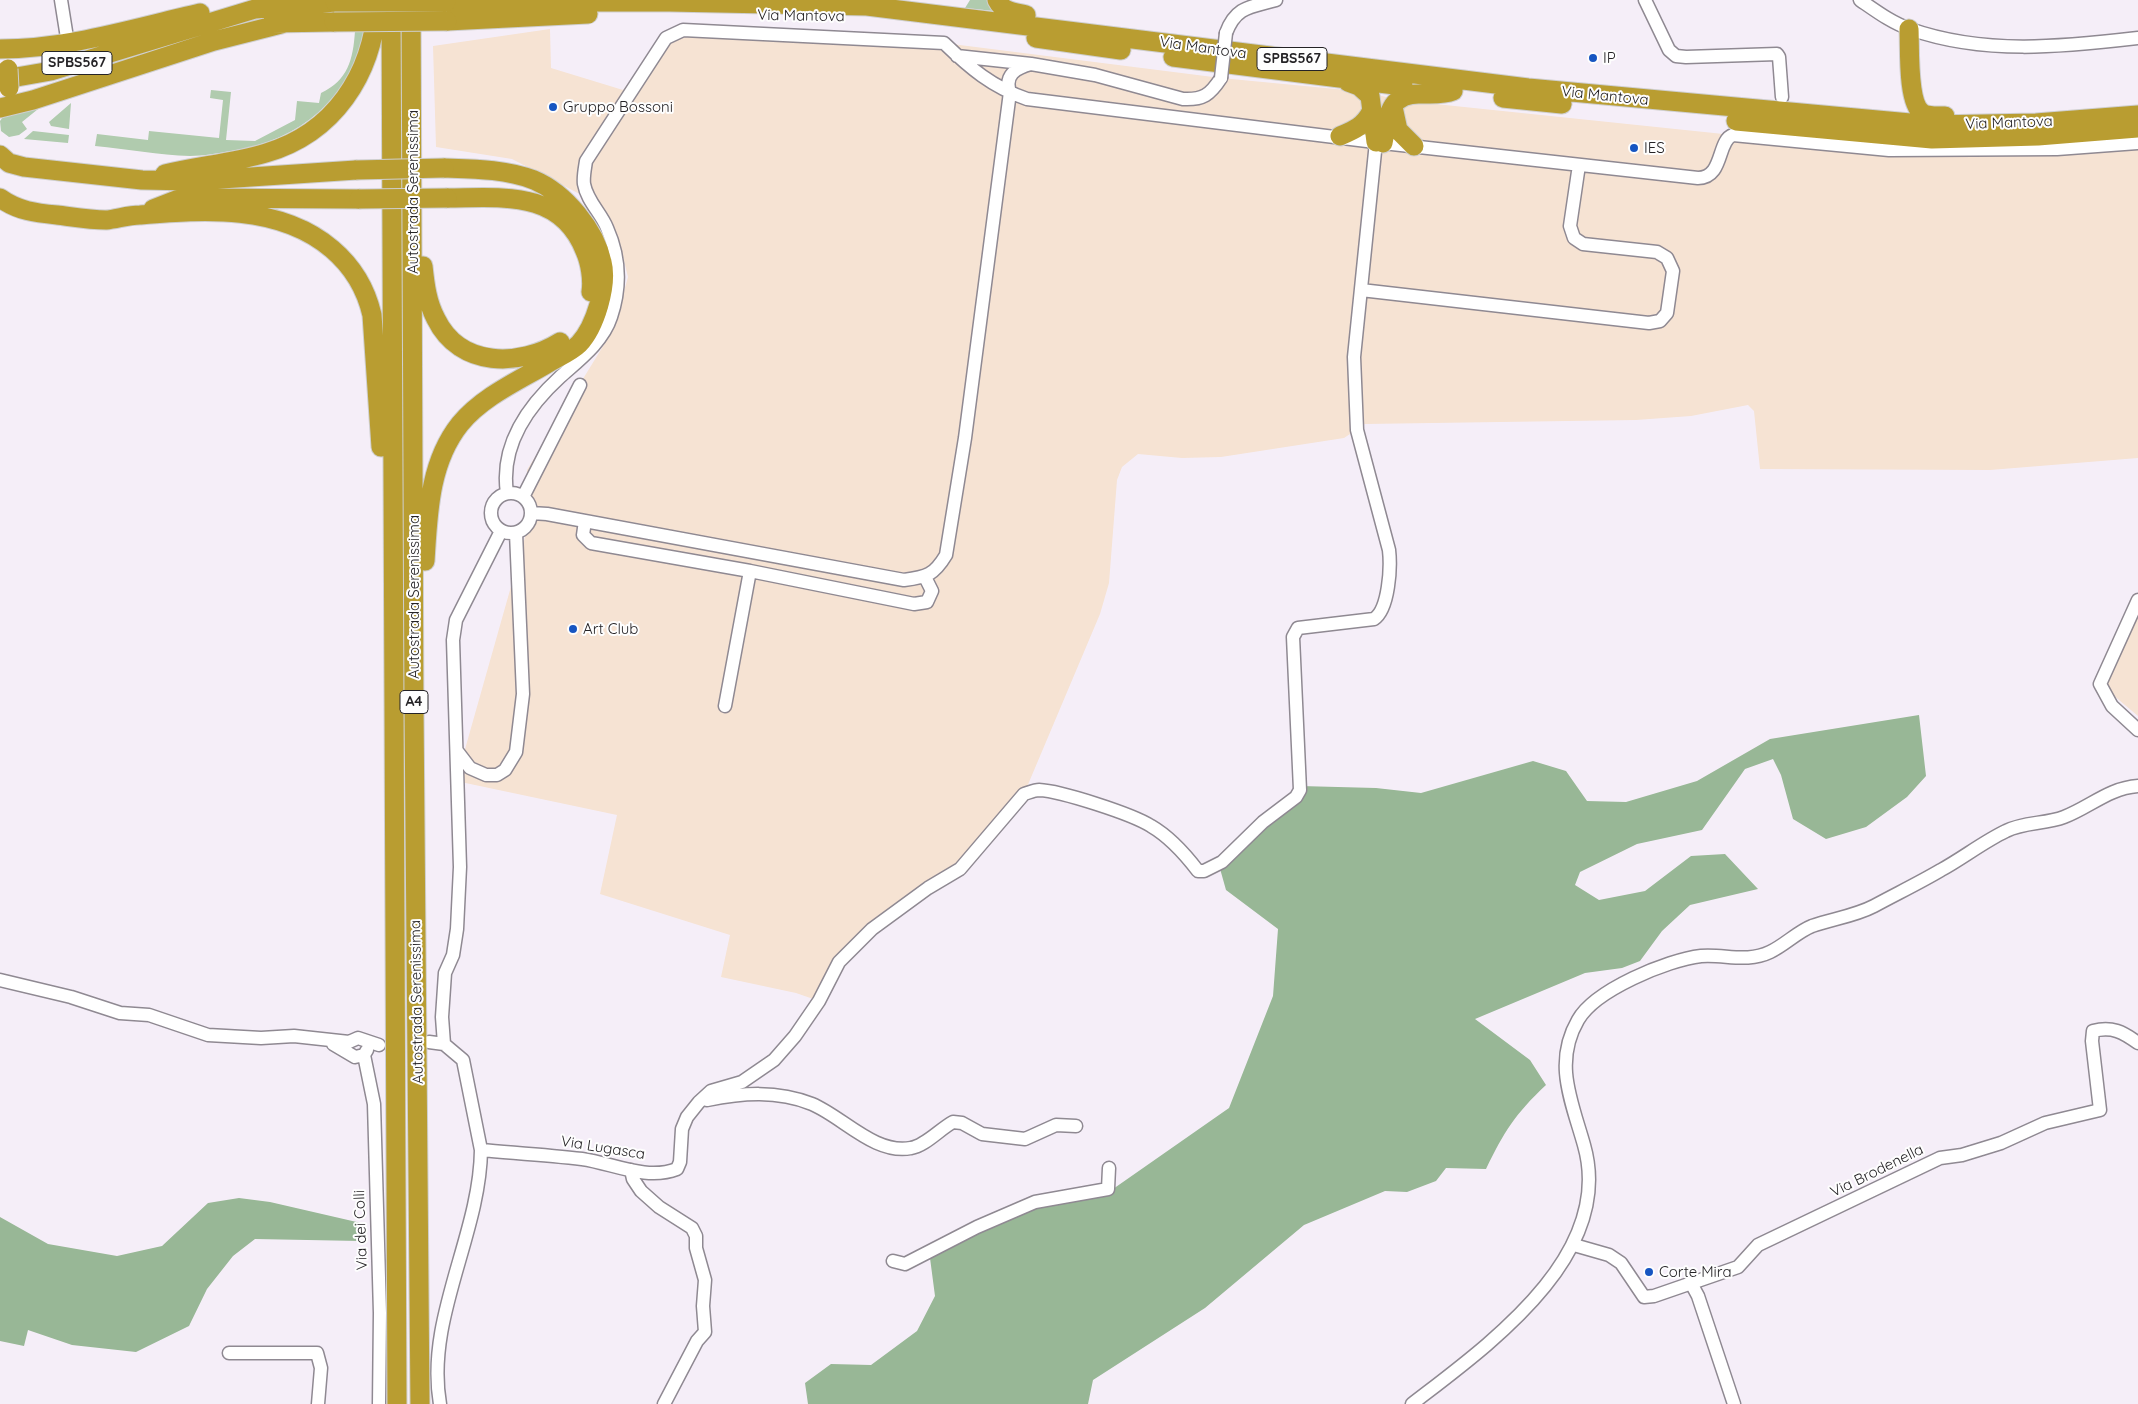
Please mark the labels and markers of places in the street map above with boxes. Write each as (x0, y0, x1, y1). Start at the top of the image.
place label: IP (1603, 49, 1616, 67)
marker: IP (1587, 52, 1599, 64)
place label: Gruppo Bossoni (563, 98, 673, 116)
marker: Gruppo Bossoni (547, 101, 559, 113)
place label: IES (1644, 139, 1665, 157)
marker: IES (1628, 142, 1640, 154)
place label: Art Club (583, 620, 638, 638)
marker: Art Club (567, 623, 579, 635)
place label: Corte Mira (1659, 1263, 1732, 1281)
marker: Corte Mira (1643, 1266, 1655, 1278)

